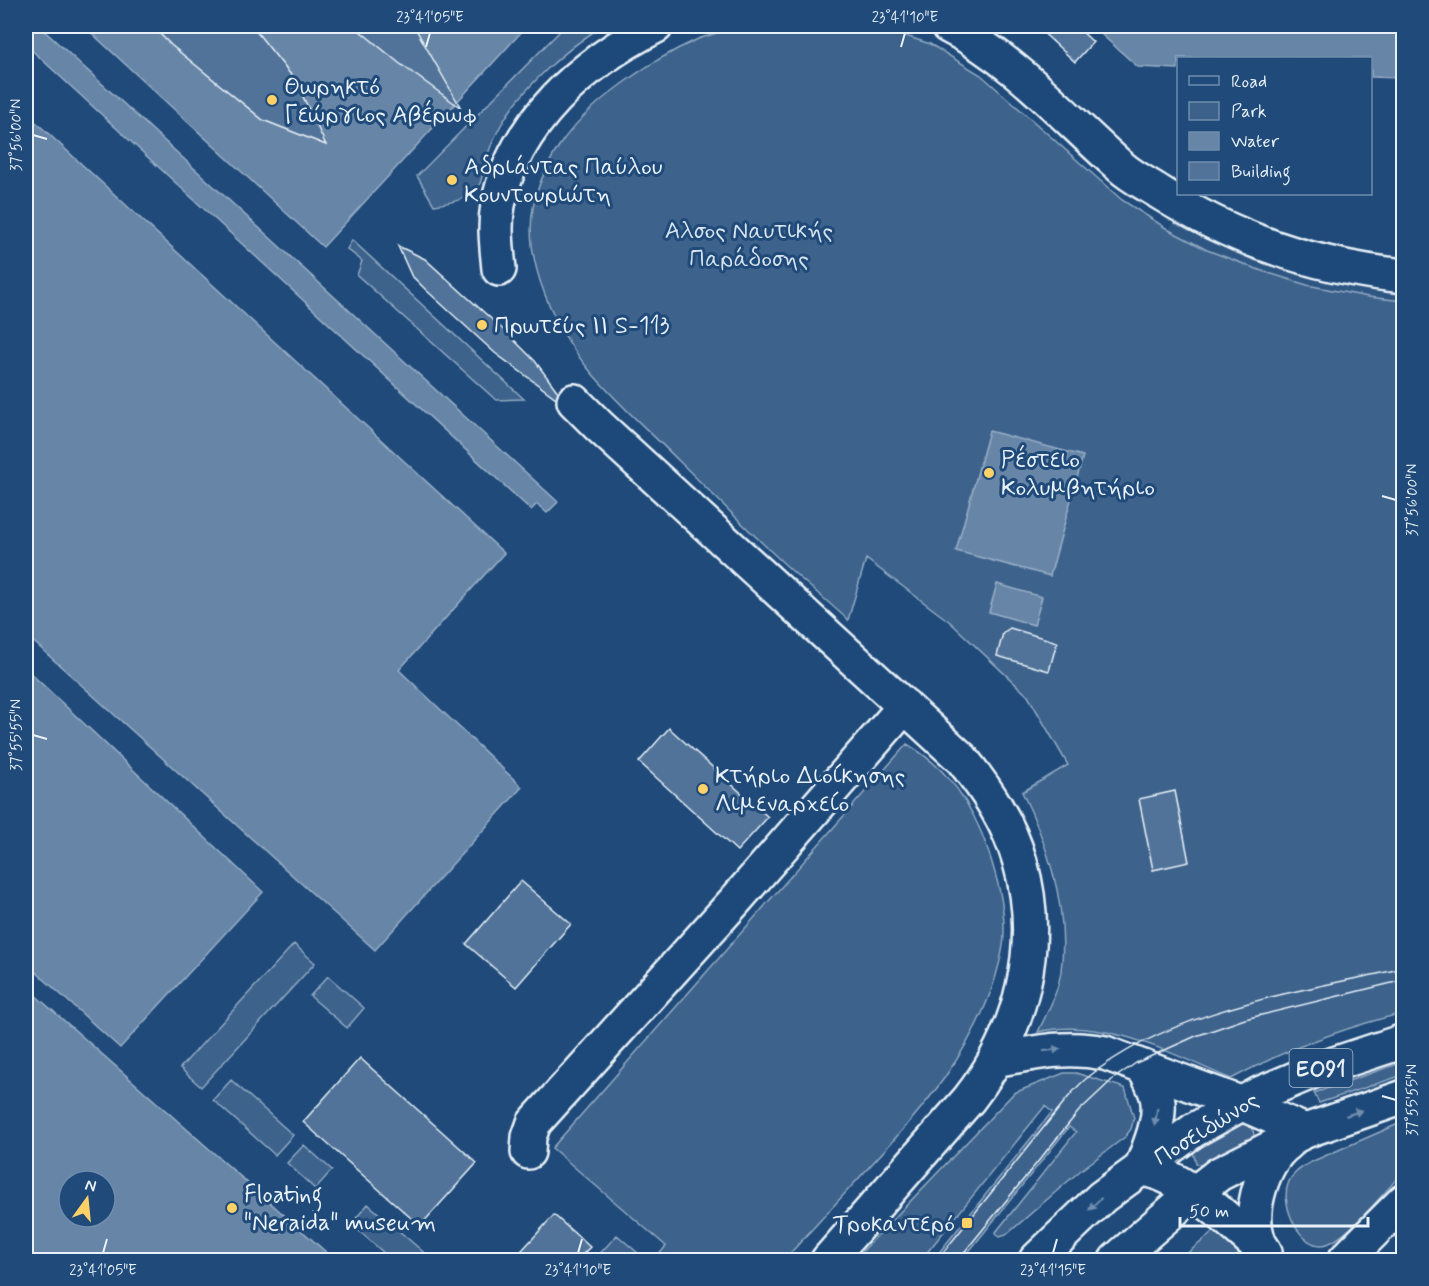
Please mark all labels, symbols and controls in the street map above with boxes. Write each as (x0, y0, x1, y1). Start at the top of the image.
text: 23°41'05"E (396, 8, 464, 28)
text: 23°41'10"E (872, 8, 939, 28)
legend (1177, 57, 1372, 195)
text: Road (1231, 70, 1267, 94)
place label: Θωρηκτό Γεώργιος Αβέρωφ (284, 72, 478, 131)
marker: Θωρηκτό Γεώργιος Αβέρωφ (265, 93, 279, 107)
text: 37°56'00"N (7, 99, 27, 171)
text: Park (1231, 100, 1267, 124)
text: Water (1231, 130, 1280, 154)
place label: Αδριάντας Παύλου Κουντουριώτη (464, 152, 663, 211)
text: Building (1231, 160, 1291, 186)
marker: Αδριάντας Παύλου Κουντουριώτη (445, 173, 459, 187)
park label: Αλσος Ναυτικής Παράδοσης (665, 216, 833, 275)
place label: Πρωτεύς ΙΙ S-113 (494, 311, 670, 342)
marker: Πρωτεύς ΙΙ S-113 (475, 318, 489, 332)
place label: Ρέστειο Κολυμβητήριο (1001, 444, 1155, 504)
text: 37°56'00"N (1403, 464, 1423, 536)
marker: Ρέστειο Κολυμβητήριο (982, 466, 996, 480)
text: 37°55'55"N (7, 699, 27, 771)
place label: Κτήριο Διοίκησης Λιμεναρχείο (715, 761, 905, 820)
marker: Κτήριο Διοίκησης Λιμεναρχείο (696, 782, 710, 796)
one-way arrow (1043, 1045, 1062, 1055)
road number: ΕΟ91 (1290, 1049, 1352, 1087)
text: 37°55'55"N (1403, 1064, 1423, 1136)
street label: Ποσειδώνος (1149, 1085, 1265, 1174)
one-way arrow (1151, 1108, 1160, 1127)
one-way arrow (1345, 1108, 1363, 1118)
north arrow (57, 1169, 117, 1229)
text: N (83, 1174, 98, 1197)
place label: Floating "Neraida" museum (244, 1180, 436, 1239)
scale bar (1180, 1190, 1368, 1228)
one-way arrow (1088, 1196, 1102, 1210)
text: 50 m (1189, 1200, 1229, 1224)
marker: Floating "Neraida" museum (225, 1201, 239, 1215)
place label: Τροκαντερό (833, 1209, 955, 1240)
marker: Τροκαντερό (960, 1216, 974, 1230)
text: 23°41'05"E (69, 1261, 137, 1281)
text: 23°41'10"E (545, 1261, 612, 1281)
text: 23°41'15"E (1020, 1261, 1086, 1281)

